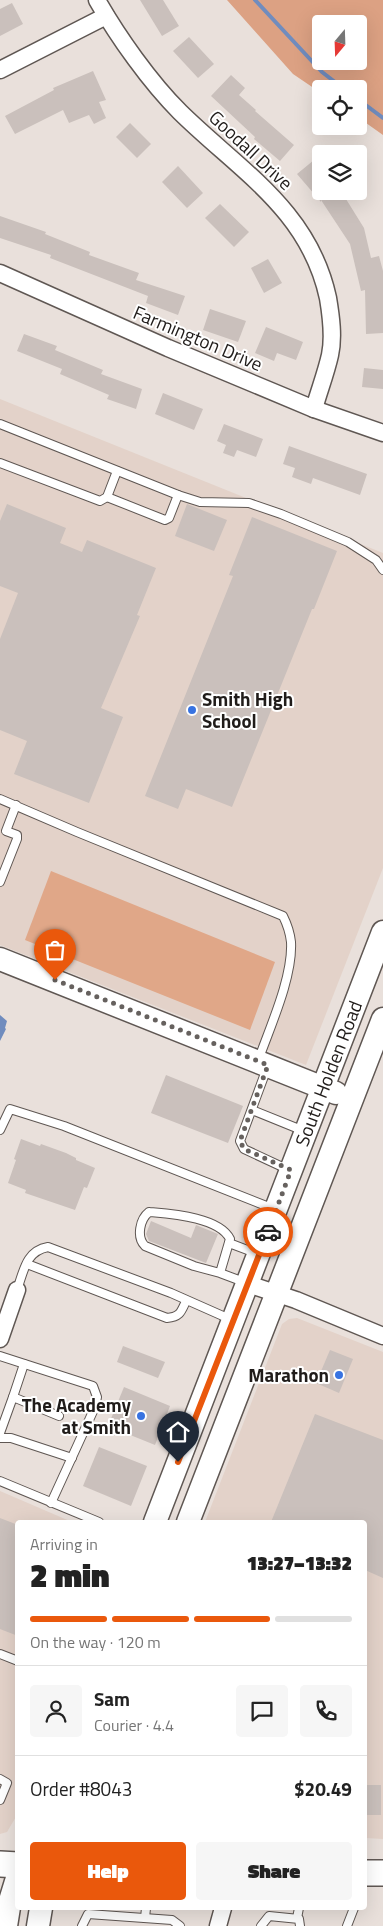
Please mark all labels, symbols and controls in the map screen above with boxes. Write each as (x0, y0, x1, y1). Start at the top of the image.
north arrow (312, 15, 368, 70)
map controls (312, 15, 367, 200)
button: locate (312, 80, 367, 135)
street label: Goodall Drive (203, 103, 300, 196)
button: layers (312, 145, 367, 200)
street label: Farmington Drive (129, 297, 267, 378)
place label: Smith High School (202, 684, 293, 735)
marker: Smith High School (186, 704, 198, 716)
pin (34, 929, 76, 980)
icon: bag (41, 936, 69, 964)
street label: South Holden Road (287, 996, 369, 1150)
courier (243, 1207, 293, 1257)
icon: car (254, 1218, 282, 1246)
place label: Marathon (248, 1360, 329, 1389)
marker: Marathon (333, 1369, 345, 1381)
place label: The Academy at Smith (22, 1390, 131, 1441)
marker: The Academy at Smith (135, 1410, 147, 1422)
pin (157, 1411, 199, 1462)
icon: home (164, 1418, 192, 1446)
text: Arriving in (30, 1532, 98, 1556)
text: 13:27–13:32 (247, 1548, 352, 1577)
text: 2 min (30, 1551, 110, 1599)
text: On the way · 120 m (30, 1630, 161, 1654)
text: Sam (94, 1684, 130, 1713)
button: person (30, 1685, 82, 1737)
button: chat (236, 1685, 288, 1737)
button: phone (300, 1685, 352, 1737)
text: Courier · 4.4 (94, 1713, 174, 1737)
text: Order #8043 (30, 1774, 132, 1803)
text: $20.49 (294, 1774, 352, 1803)
button: Help (30, 1842, 186, 1900)
button: Share (196, 1842, 352, 1900)

